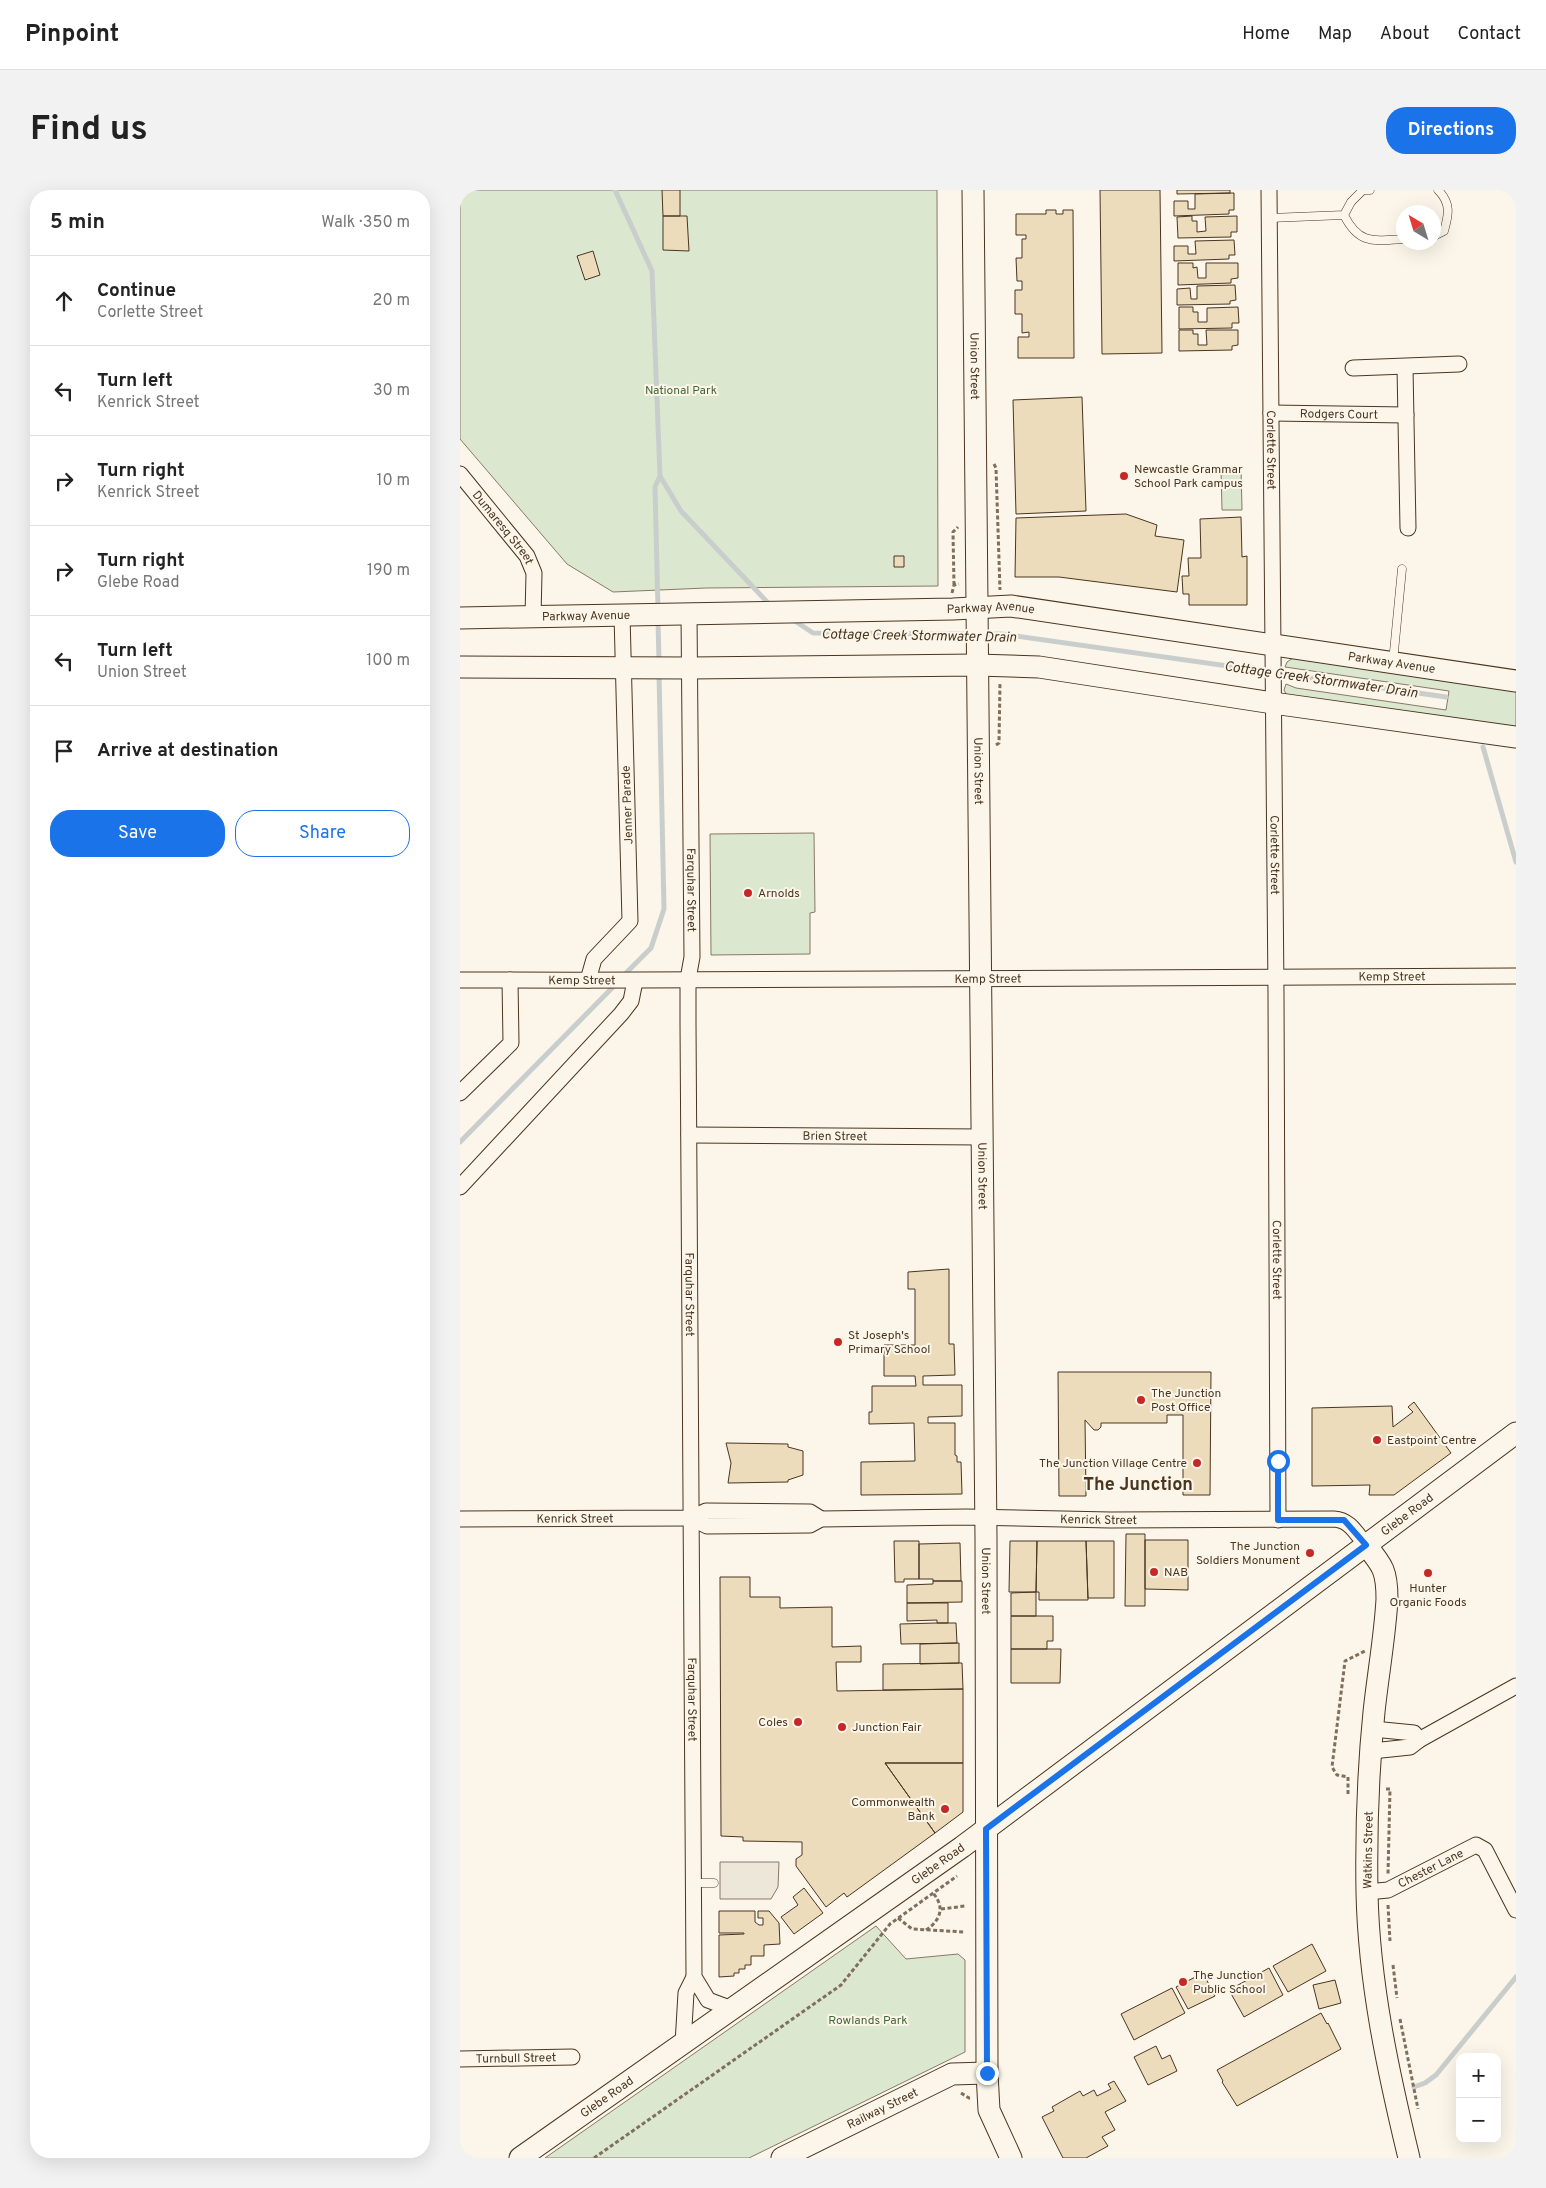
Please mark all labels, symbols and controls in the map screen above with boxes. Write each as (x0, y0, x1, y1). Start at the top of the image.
text: Pinpoint (25, 20, 119, 50)
text: Home (1242, 23, 1290, 46)
text: Map (1318, 23, 1352, 46)
text: About (1380, 23, 1429, 46)
text: Contact (1457, 23, 1521, 46)
button: Directions (1386, 107, 1516, 154)
text: Find us (30, 108, 148, 152)
north arrow (1396, 205, 1441, 250)
text: 5 min (50, 209, 105, 236)
text: Walk · 350 m (321, 213, 410, 233)
text: Continue (97, 279, 176, 303)
icon: ahead (50, 287, 78, 315)
text: 20 m (373, 291, 410, 311)
text: Corlette Street (97, 303, 203, 323)
street label: Union Street (965, 332, 982, 400)
text: Turn left (97, 369, 173, 393)
icon: left (50, 377, 78, 405)
text: 30 m (373, 381, 410, 401)
park label: National Park (645, 383, 717, 399)
text: Kenrick Street (97, 393, 200, 413)
street label: Rodgers Court (1300, 406, 1378, 424)
street label: Corlette Street (1262, 410, 1279, 490)
text: Turn right (97, 459, 185, 483)
place label: Newcastle Grammar School Park campus (1134, 462, 1243, 492)
icon: right (50, 467, 78, 495)
marker: Newcastle Grammar School Park campus (1118, 470, 1130, 482)
text: 10 m (376, 471, 410, 491)
text: Kenrick Street (97, 483, 200, 503)
street label: Dumaresq Street (468, 488, 537, 567)
text: Turn right (97, 549, 185, 573)
icon: right (50, 557, 78, 585)
text: 190 m (367, 561, 410, 581)
text: Glebe Road (97, 573, 179, 593)
street label: Parkway Avenue (947, 599, 1036, 618)
street label: Parkway Avenue (542, 608, 630, 626)
water label: Cottage Creek Stormwater Drain (821, 626, 1017, 647)
text: Turn left (97, 639, 173, 663)
icon: left (50, 647, 78, 675)
street label: Parkway Avenue (1347, 649, 1436, 678)
text: 100 m (366, 651, 410, 671)
water label: Cottage Creek Stormwater Drain (1223, 658, 1419, 703)
text: Union Street (97, 663, 187, 683)
icon: arrive (50, 737, 78, 765)
street label: Union Street (969, 737, 986, 805)
text: Arrive at destination (97, 739, 278, 763)
street label: Jenner Parade (619, 765, 637, 845)
button: Save (50, 810, 225, 857)
button: Share (235, 810, 410, 857)
street label: Corlette Street (1265, 815, 1282, 895)
street label: Farquhar Street (682, 848, 699, 932)
place label: Arnolds (758, 886, 800, 902)
marker: Arnolds (742, 887, 754, 899)
street label: Kemp Street (1358, 969, 1426, 986)
street label: Kemp Street (954, 972, 1022, 988)
street label: Kemp Street (548, 973, 616, 989)
street label: Brien Street (803, 1129, 867, 1145)
street label: Union Street (973, 1142, 990, 1210)
street label: Corlette Street (1268, 1220, 1284, 1300)
street label: Farquhar Street (680, 1253, 697, 1337)
place label: St Joseph's Primary School (848, 1328, 931, 1358)
marker: St Joseph's Primary School (832, 1336, 844, 1348)
place label: The Junction Post Office (1151, 1386, 1221, 1416)
marker: The Junction Post Office (1135, 1394, 1147, 1406)
place label: Eastpoint Centre (1387, 1433, 1477, 1449)
marker: Eastpoint Centre (1371, 1434, 1383, 1446)
route start (1267, 1450, 1290, 1473)
place label: The Junction Village Centre (1039, 1456, 1187, 1472)
marker: The Junction Village Centre (1191, 1457, 1203, 1469)
district label: The Junction (1083, 1474, 1193, 1497)
street label: Glebe Road (1378, 1490, 1437, 1540)
street label: Kenrick Street (536, 1511, 614, 1528)
street label: Kenrick Street (1060, 1512, 1137, 1529)
place label: The Junction Soldiers Monument (1196, 1539, 1300, 1569)
street label: Union Street (977, 1547, 993, 1615)
marker: The Junction Soldiers Monument (1304, 1547, 1316, 1559)
place label: NAB (1164, 1565, 1188, 1581)
marker: NAB (1148, 1566, 1160, 1578)
marker: Hunter Organic Foods (1422, 1567, 1434, 1579)
place label: Hunter Organic Foods (1389, 1581, 1467, 1611)
street label: Farquhar Street (683, 1658, 700, 1742)
place label: Coles (758, 1715, 788, 1731)
marker: Coles (792, 1716, 804, 1728)
place label: Junction Fair (852, 1720, 922, 1736)
marker: Junction Fair (836, 1721, 848, 1733)
place label: Commonwealth Bank (851, 1795, 935, 1825)
marker: Commonwealth Bank (939, 1803, 951, 1815)
street label: Watkins Street (1360, 1811, 1378, 1889)
street label: Glebe Road (909, 1840, 968, 1889)
street label: Chester Lane (1396, 1846, 1467, 1893)
place label: The Junction Public School (1193, 1968, 1266, 1998)
marker: The Junction Public School (1177, 1976, 1189, 1988)
park label: Rowlands Park (828, 2013, 908, 2029)
street label: Turnbull Street (476, 2050, 556, 2068)
map controls (1456, 2053, 1501, 2143)
button: + (1456, 2053, 1501, 2098)
route end (976, 2062, 999, 2085)
street label: Glebe Road (577, 2073, 637, 2122)
street label: Railway Street (845, 2085, 921, 2134)
button: − (1456, 2098, 1501, 2143)

